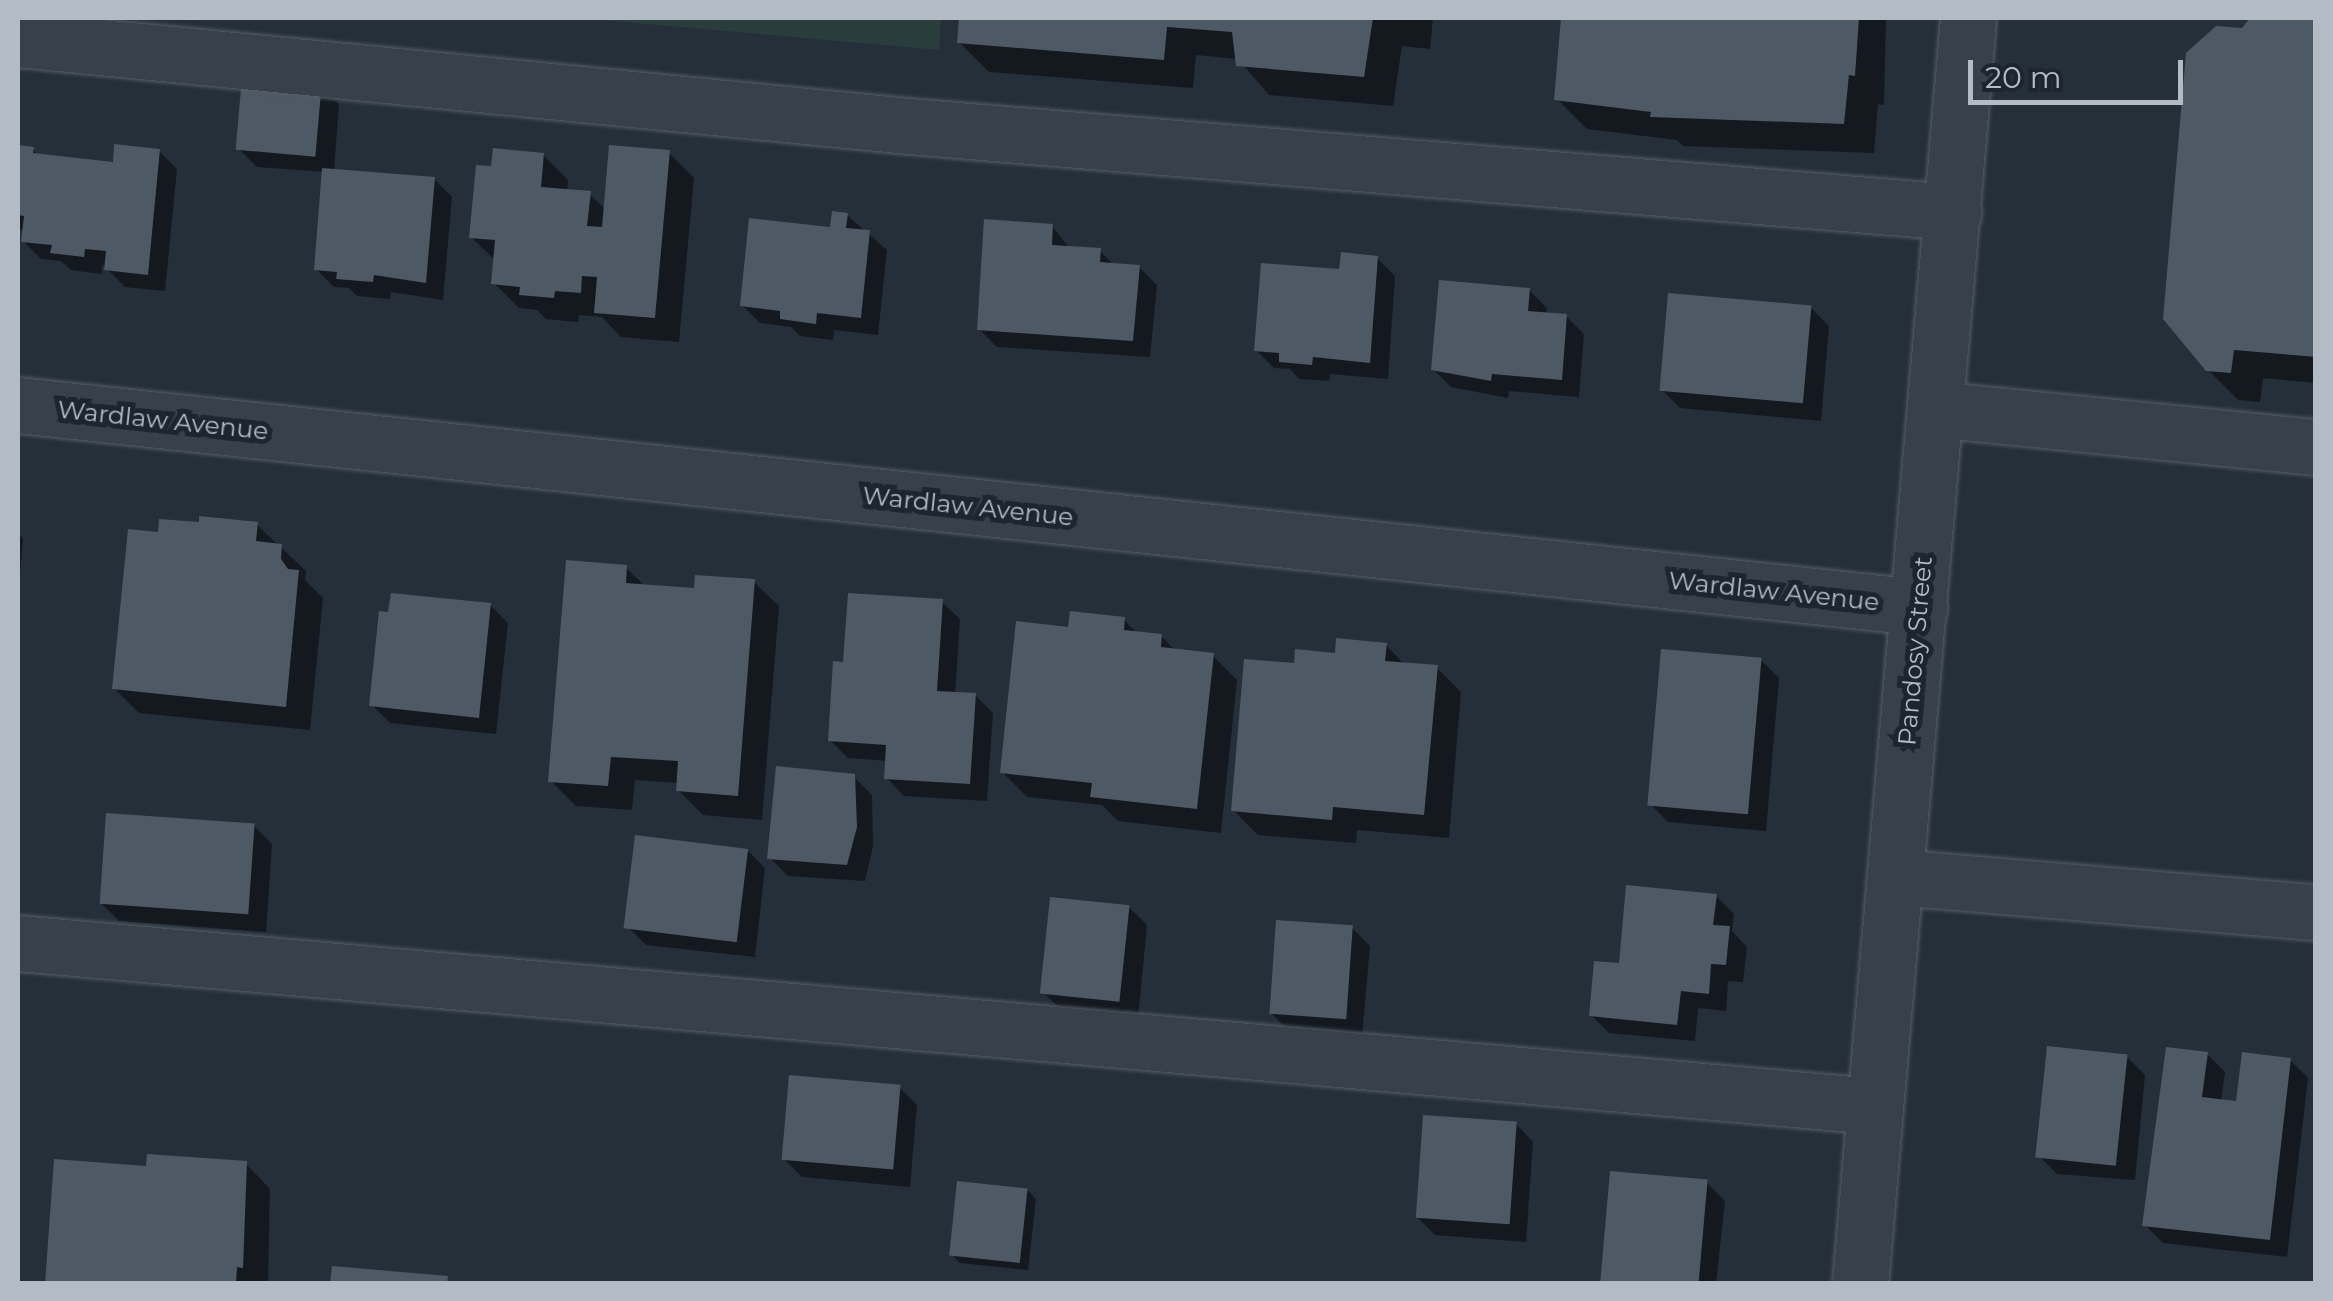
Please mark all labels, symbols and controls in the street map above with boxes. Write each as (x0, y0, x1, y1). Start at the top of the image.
scale bar (1973, 40, 2188, 102)
text: 20 m (1985, 59, 2062, 96)
street label: Wardlaw Avenue (56, 394, 270, 446)
street label: Wardlaw Avenue (861, 480, 1075, 532)
street label: Pandosy Street (1892, 555, 1938, 747)
street label: Wardlaw Avenue (1667, 565, 1881, 617)

